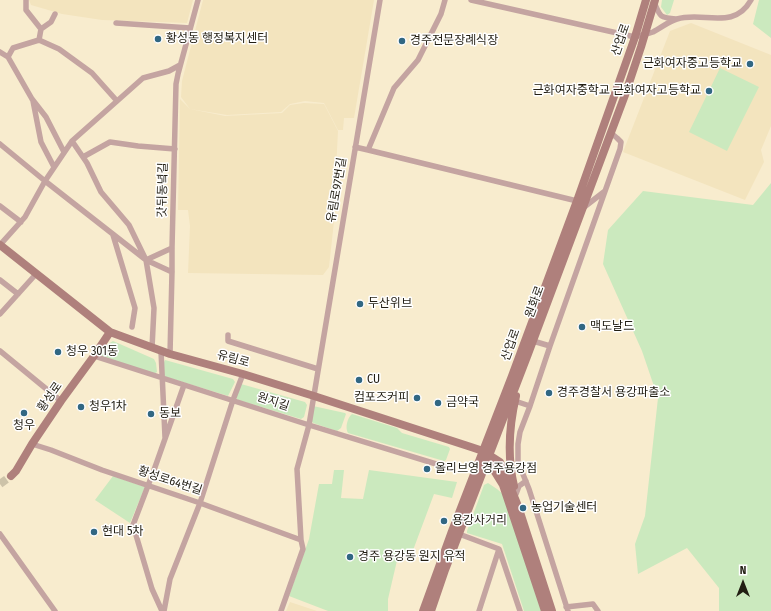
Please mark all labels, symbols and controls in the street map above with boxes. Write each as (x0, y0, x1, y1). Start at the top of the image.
street label: 산업로 (609, 22, 633, 58)
place label: 황성동 행정복지센터 (166, 32, 268, 46)
marker: 황성동 행정복지센터 (153, 34, 163, 44)
place label: 경주전문장례식장 (410, 34, 498, 48)
marker: 경주전문장례식장 (397, 36, 407, 46)
place label: 근화여자중고등학교 (643, 57, 742, 71)
marker: 근화여자중고등학교 (745, 59, 755, 69)
place label: 근화여자중학교 근화여자고등학교 (533, 84, 701, 98)
marker: 근화여자중학교 근화여자고등학교 (704, 86, 714, 96)
street label: 유림로97번길 (324, 156, 350, 224)
street label: 갓뒤동녘길 (155, 162, 171, 218)
street label: 원화로 (523, 284, 547, 320)
place label: 두산위브 (368, 297, 412, 311)
marker: 두산위브 (355, 299, 365, 309)
place label: 맥도날드 (590, 320, 634, 334)
marker: 맥도날드 (577, 322, 587, 332)
street label: 산업로 (499, 327, 523, 363)
place label: 청우 301동 (66, 345, 118, 359)
marker: 청우 301동 (53, 347, 63, 357)
street label: 유림로 (215, 348, 251, 370)
place label: CU (367, 373, 380, 387)
marker: CU (354, 375, 364, 385)
street label: 황성로 (35, 379, 65, 415)
place label: 경주경찰서 용강파출소 (557, 386, 670, 400)
marker: 경주경찰서 용강파출소 (544, 388, 554, 398)
street label: 원지길 (255, 390, 291, 414)
place label: 컴포즈커피 (354, 391, 409, 405)
marker: 컴포즈커피 (412, 393, 422, 403)
place label: 금약국 (446, 396, 479, 410)
marker: 금약국 (433, 398, 443, 408)
place label: 청우1차 (89, 400, 127, 414)
marker: 청우1차 (76, 402, 86, 412)
place label: 동보 (159, 407, 181, 421)
marker: 청우 (19, 408, 29, 418)
marker: 동보 (146, 409, 156, 419)
place label: 청우 (13, 419, 35, 433)
place label: 올리브영 경주용강점 (435, 462, 537, 476)
street label: 황성로64번길 (136, 464, 204, 498)
marker: 올리브영 경주용강점 (422, 464, 432, 474)
place label: 농업기술센터 (531, 501, 597, 515)
marker: 농업기술센터 (518, 503, 528, 513)
place label: 용강사거리 (452, 514, 507, 528)
marker: 용강사거리 (439, 516, 449, 526)
place label: 현대 5차 (102, 525, 143, 539)
marker: 현대 5차 (89, 527, 99, 537)
place label: 경주 용강동 원지 유적 (358, 550, 466, 564)
marker: 경주 용강동 원지 유적 (345, 552, 355, 562)
north arrow (723, 563, 763, 603)
text: N (740, 564, 746, 577)

